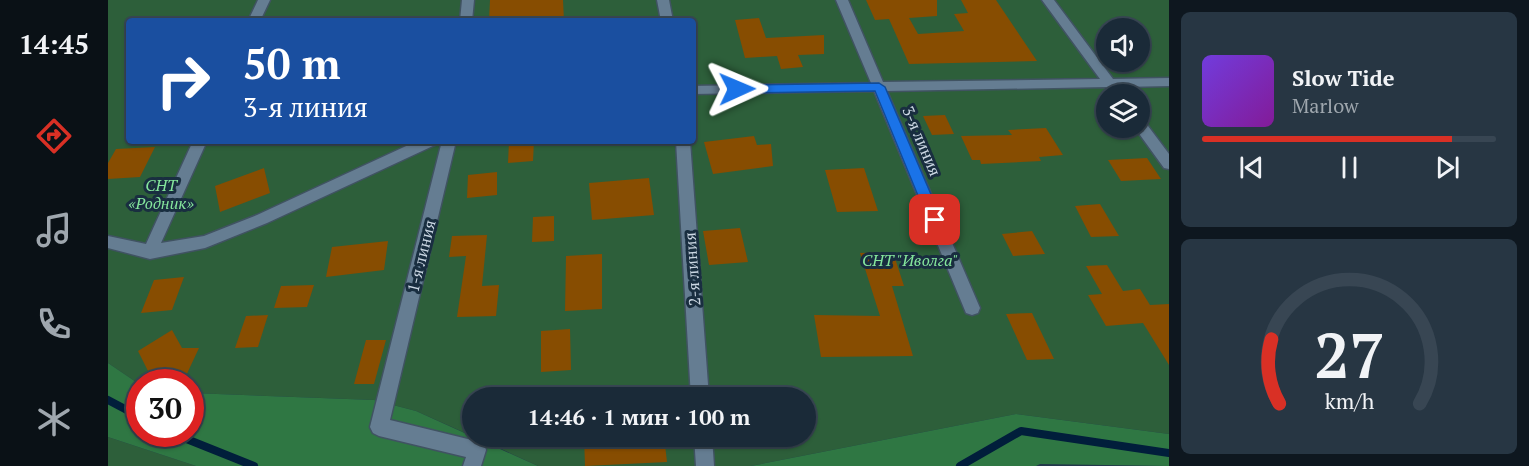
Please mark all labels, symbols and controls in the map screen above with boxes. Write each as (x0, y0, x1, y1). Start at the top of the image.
map controls (1096, 18, 1150, 138)
button: sound (1096, 18, 1150, 72)
text: 14:45 (19, 26, 89, 62)
text: 50 m (243, 35, 341, 91)
icon: right (144, 42, 222, 120)
position arrow (705, 57, 769, 121)
text: Slow Tide (1292, 63, 1395, 92)
button: layers (1096, 84, 1150, 138)
text: 3-я линия (243, 89, 368, 125)
text: Marlow (1292, 92, 1359, 119)
street label: 3-я линия (897, 103, 947, 179)
icon: directions (33, 115, 75, 157)
icon: previous (1235, 151, 1268, 184)
icon: pause (1333, 151, 1366, 184)
icon: next (1431, 151, 1464, 184)
park label: СНТ «Родник» (128, 174, 195, 214)
pin (909, 194, 960, 245)
icon: arrive (918, 203, 951, 236)
icon: music (33, 209, 75, 251)
street label: 1-я линия (401, 217, 441, 295)
street label: 2-я линия (678, 231, 706, 307)
park label: СНТ "Иволга" (862, 249, 958, 271)
icon: phone (33, 303, 75, 345)
text: 27 (1314, 313, 1384, 396)
speed limit sign: 30 (126, 369, 204, 447)
text: km/h (1324, 387, 1374, 415)
icon: climate (33, 398, 75, 440)
text: 14:46 · 1 мин · 100 m (528, 402, 750, 431)

